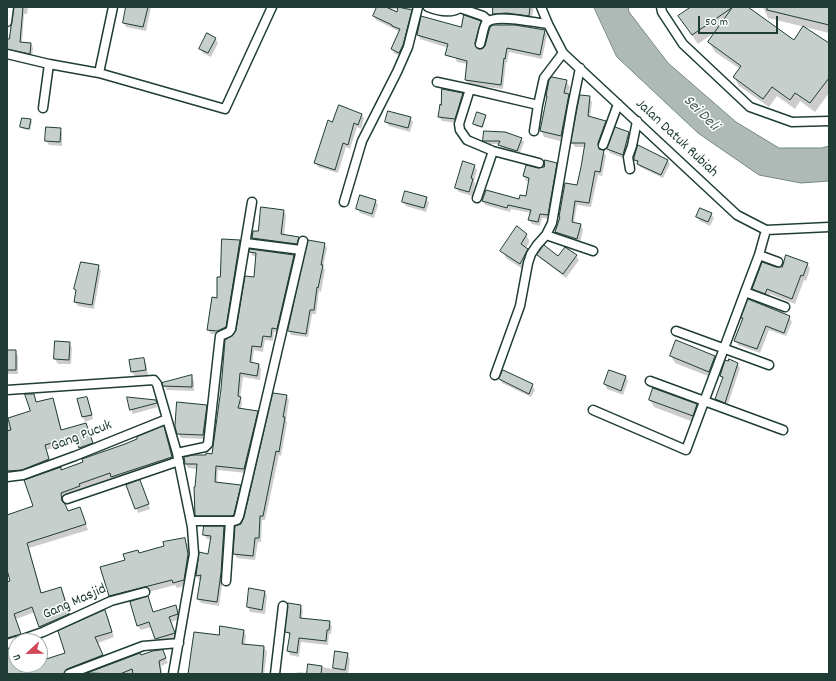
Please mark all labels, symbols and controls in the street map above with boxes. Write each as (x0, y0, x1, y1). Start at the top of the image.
scale bar (700, 8, 780, 34)
text: 50 m (705, 14, 728, 31)
water label: Sei Deli (678, 92, 722, 136)
street label: Jalan Datuk Rubiah (631, 96, 721, 182)
street label: Gang Pucuk (49, 417, 115, 457)
street label: Gang Masjid (41, 581, 109, 625)
north arrow (8, 633, 48, 673)
text: U (9, 652, 26, 663)

